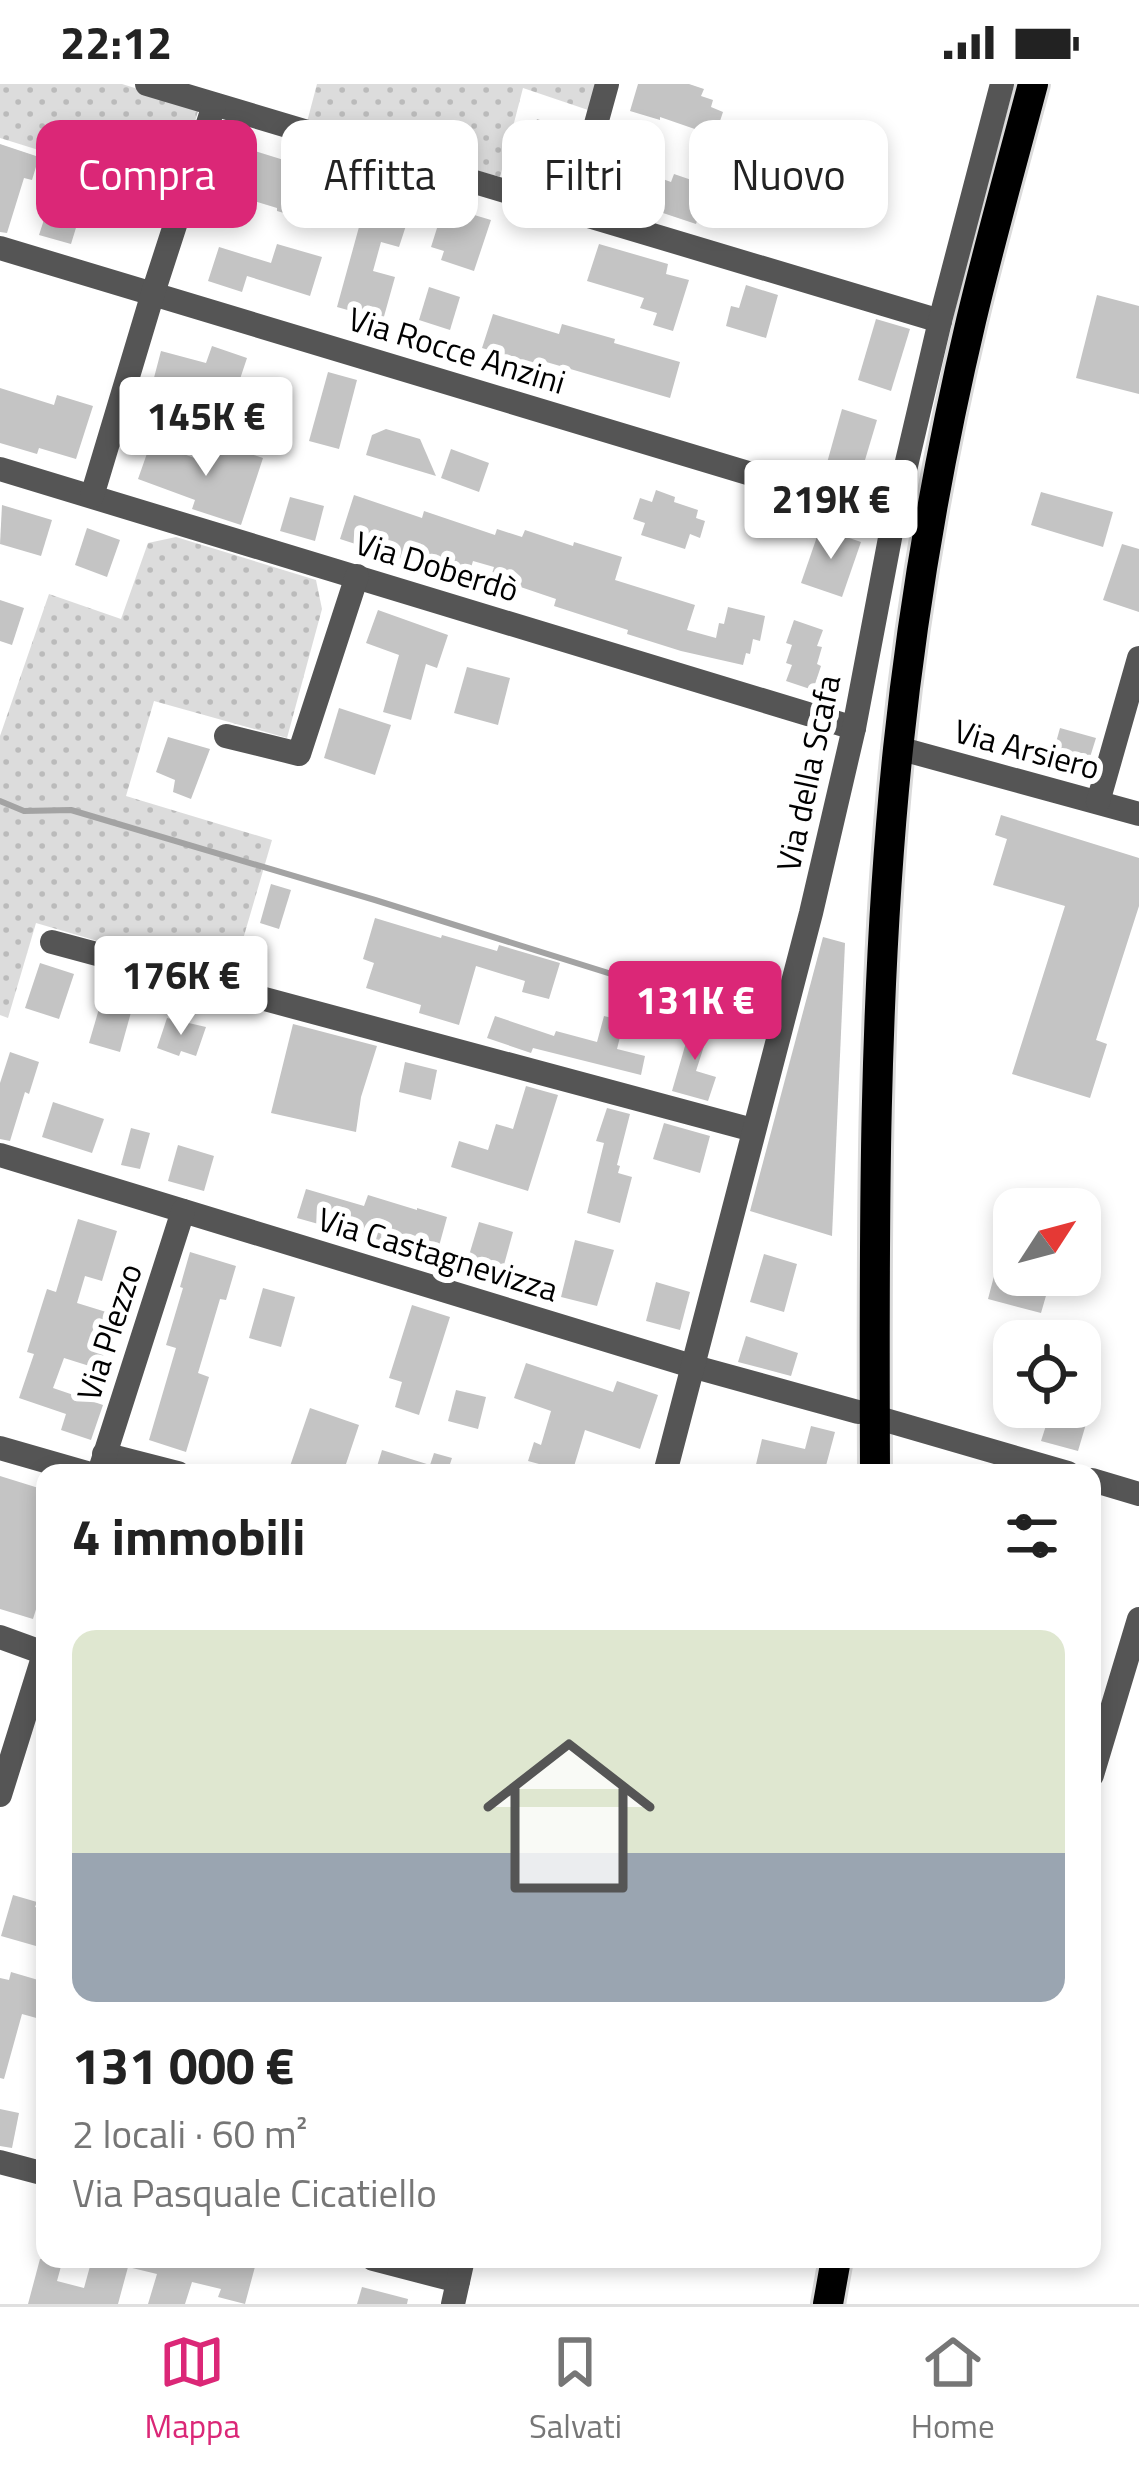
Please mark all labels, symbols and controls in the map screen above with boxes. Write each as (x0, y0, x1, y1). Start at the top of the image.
text: 22:12 (60, 8, 172, 76)
chip: Compra (36, 120, 257, 228)
chip: Affitta (281, 120, 478, 228)
chip: Filtri (502, 120, 665, 228)
chip: Nuovo (689, 120, 888, 228)
street label: Via Rocce Anzini (342, 293, 572, 407)
pin: 145K € (108, 377, 304, 479)
text: 145K € (146, 386, 266, 445)
pin: 219K € (733, 460, 929, 562)
text: 219K € (771, 469, 891, 528)
street label: Via Doberdò (349, 517, 525, 615)
street label: Via della Scafa (763, 670, 853, 876)
street label: Via Arsiero (949, 706, 1105, 792)
pin: 176K € (83, 936, 279, 1038)
text: 176K € (121, 945, 241, 1004)
pin: 131K € (597, 961, 793, 1063)
text: 131K € (635, 970, 755, 1029)
north arrow (993, 1188, 1101, 1296)
map controls (993, 1188, 1101, 1428)
street label: Via Castagnevizza (312, 1194, 564, 1314)
street label: Via Plezzo (63, 1257, 155, 1407)
button: locate (993, 1320, 1101, 1428)
text: 4 immobili (72, 1497, 305, 1575)
icon: filters (999, 1503, 1065, 1569)
icon: home (461, 1708, 677, 1924)
text: 131 000 € (72, 2026, 294, 2104)
text: 2 locali · 60 m² (72, 2104, 308, 2163)
text: Via Pasquale Cicatiello (72, 2163, 437, 2222)
tab: Mappa (144, 2329, 240, 2451)
tab: Salvati (529, 2329, 622, 2451)
tab: Home (911, 2329, 995, 2451)

